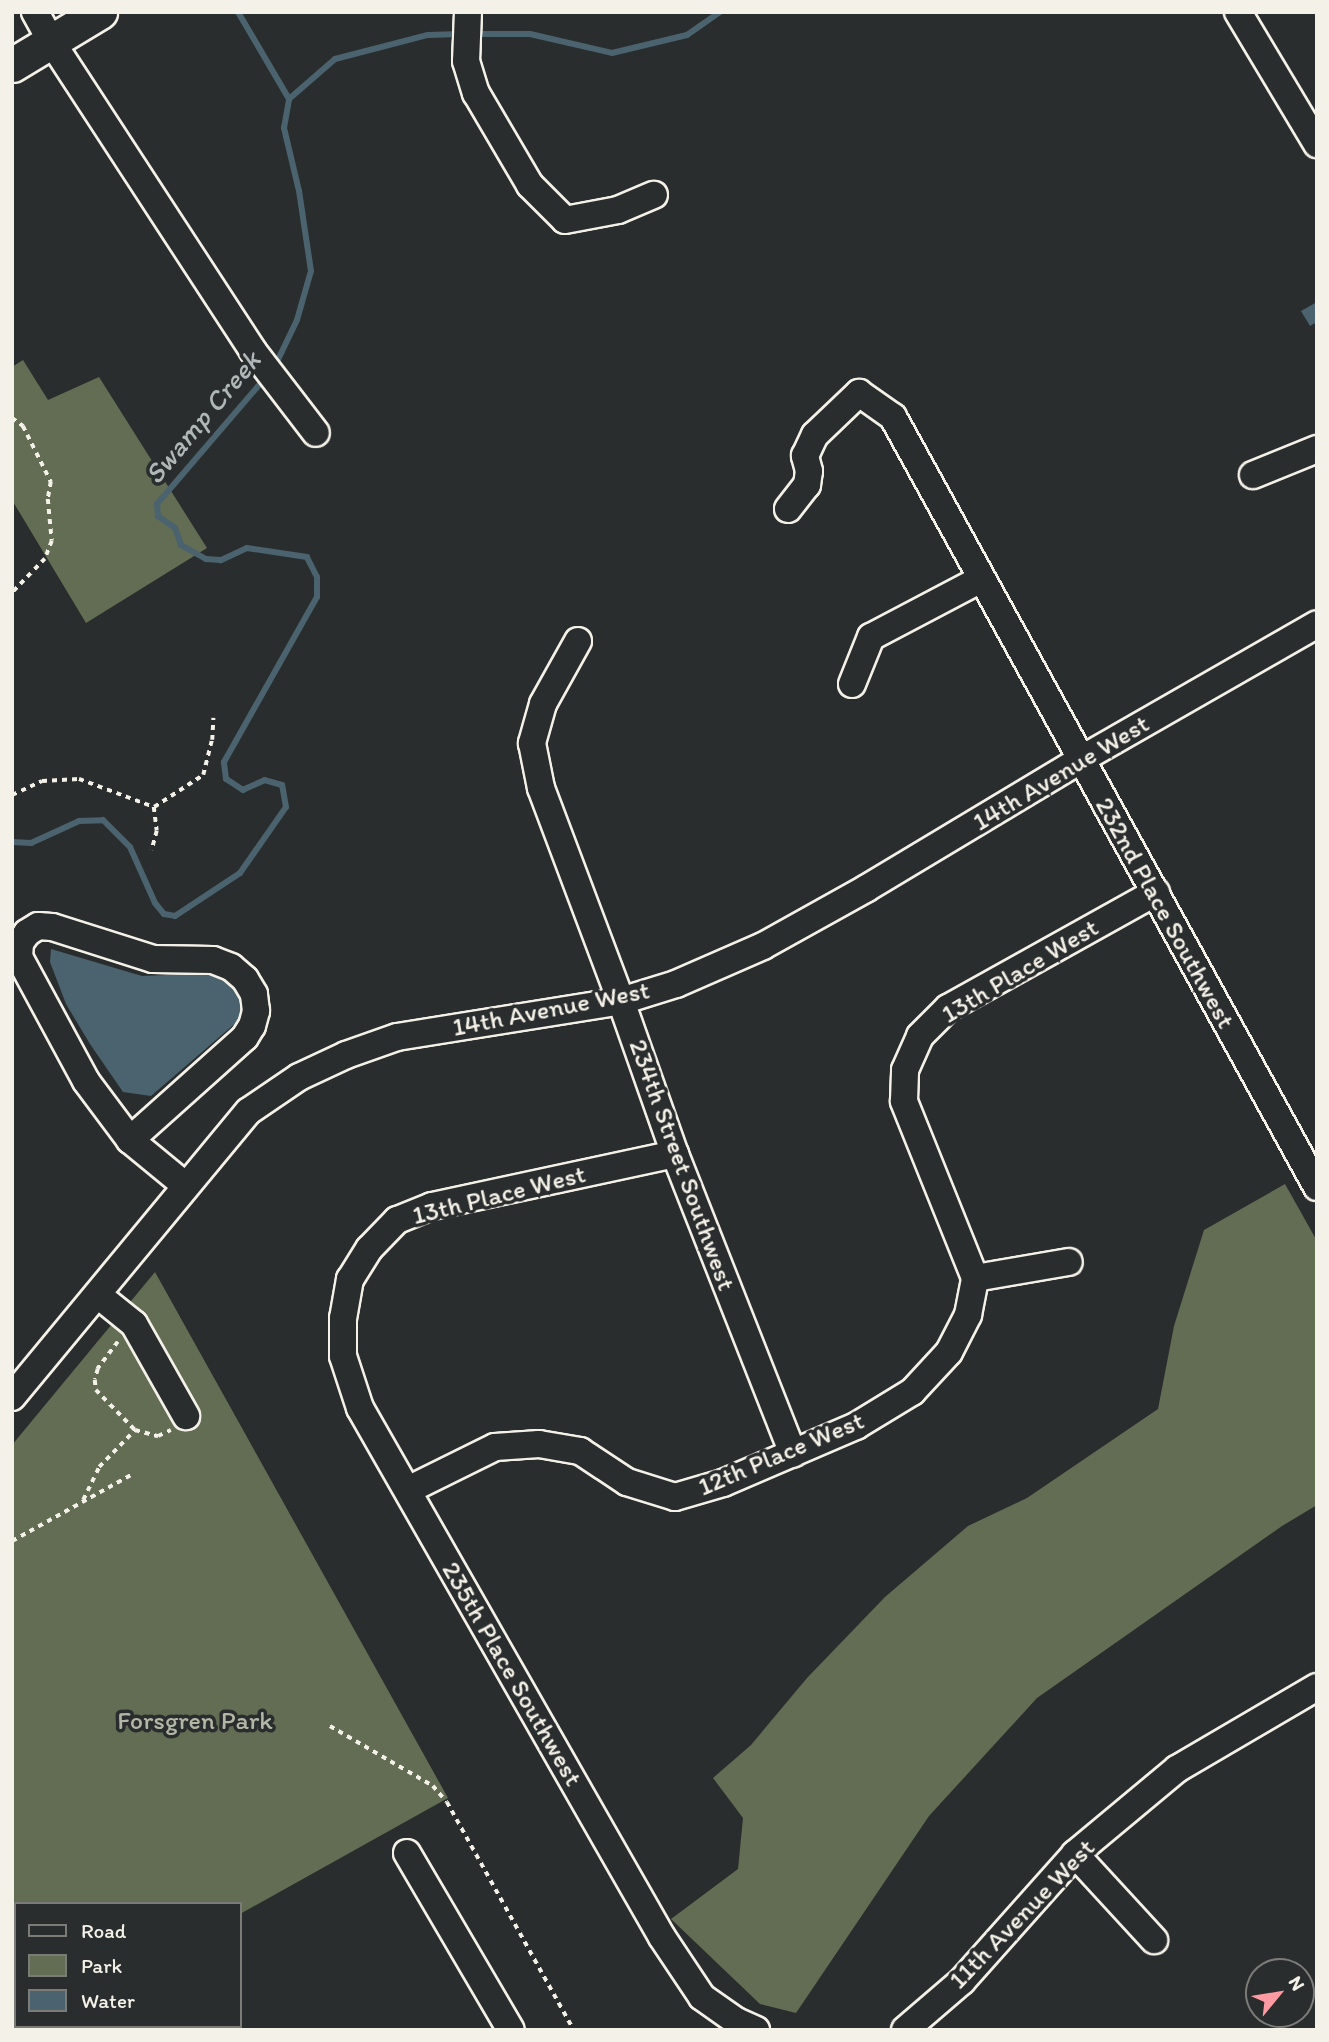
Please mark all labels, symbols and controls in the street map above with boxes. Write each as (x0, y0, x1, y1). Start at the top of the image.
water label: Swamp Creek (137, 344, 267, 490)
street label: 14th Avenue West (968, 708, 1154, 838)
street label: 232nd Place Southwest (1089, 792, 1241, 1034)
street label: 13th Place West (937, 912, 1103, 1030)
street label: 14th Avenue West (450, 975, 652, 1043)
street label: 234th Street Southwest (622, 1036, 742, 1294)
street label: 13th Place West (410, 1159, 588, 1231)
street label: 12th Place West (694, 1405, 868, 1503)
street label: 235th Place Southwest (435, 1557, 589, 1791)
park label: Forsgren Park (118, 1705, 272, 1737)
street label: 11th Avenue West (943, 1833, 1101, 1995)
legend (14, 1902, 242, 2028)
text: Road (81, 1918, 126, 1943)
text: Park (81, 1953, 122, 1978)
north arrow (1245, 1958, 1315, 2028)
text: N (1284, 1972, 1310, 1995)
text: Water (81, 1988, 135, 2013)

